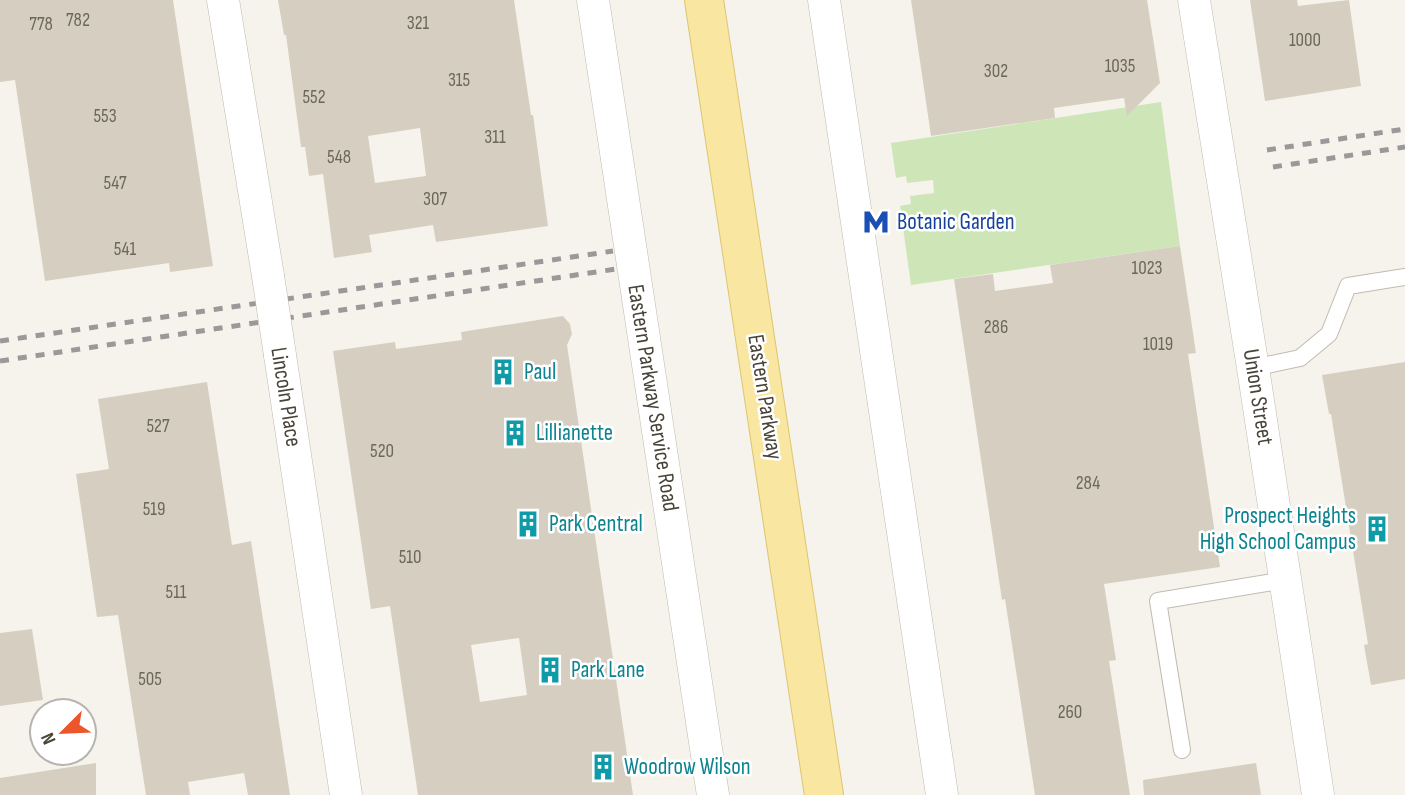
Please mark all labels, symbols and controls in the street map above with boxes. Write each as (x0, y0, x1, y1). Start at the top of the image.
house number: 782 (66, 9, 90, 32)
house number: 321 (407, 12, 430, 35)
house number: 778 (29, 13, 53, 36)
house number: 1000 (1289, 29, 1321, 52)
house number: 1035 (1105, 55, 1135, 78)
house number: 302 (984, 60, 1008, 83)
house number: 315 (448, 69, 470, 92)
house number: 552 (302, 86, 326, 109)
house number: 553 (93, 105, 117, 128)
house number: 311 (484, 126, 506, 149)
house number: 548 (327, 146, 351, 169)
house number: 547 (103, 172, 127, 195)
house number: 307 (423, 188, 447, 211)
metro station icon: Botanic Garden (861, 207, 891, 237)
place label: Botanic Garden (897, 208, 1015, 236)
house number: 541 (114, 238, 137, 261)
house number: 1023 (1132, 257, 1163, 280)
street label: Eastern Parkway Service Road (621, 283, 685, 513)
house number: 286 (984, 316, 1008, 339)
street label: Eastern Parkway (741, 332, 789, 462)
house number: 1019 (1143, 333, 1173, 356)
street label: Lincoln Place (264, 345, 308, 449)
street label: Union Street (1237, 347, 1279, 447)
building icon: Paul (488, 357, 518, 387)
place label: Paul (524, 358, 556, 386)
house number: 527 (146, 415, 170, 438)
building icon: Lillianette (500, 418, 530, 448)
place label: Lillianette (536, 419, 613, 447)
house number: 520 (370, 440, 394, 463)
house number: 284 (1076, 472, 1100, 495)
house number: 519 (143, 498, 165, 521)
place label: Prospect Heights High School Campus (1200, 502, 1356, 556)
building icon: Park Central (513, 509, 543, 539)
place label: Park Central (549, 510, 643, 538)
building icon: Prospect Heights High School Campus (1362, 514, 1392, 544)
house number: 510 (399, 546, 421, 569)
house number: 511 (166, 581, 187, 604)
building icon: Park Lane (535, 655, 565, 685)
place label: Park Lane (571, 656, 645, 684)
house number: 505 (138, 668, 162, 691)
north arrow (28, 697, 98, 767)
house number: 260 (1058, 701, 1082, 724)
text: N (36, 729, 61, 748)
building icon: Woodrow Wilson (588, 752, 618, 782)
place label: Woodrow Wilson (624, 753, 751, 781)

